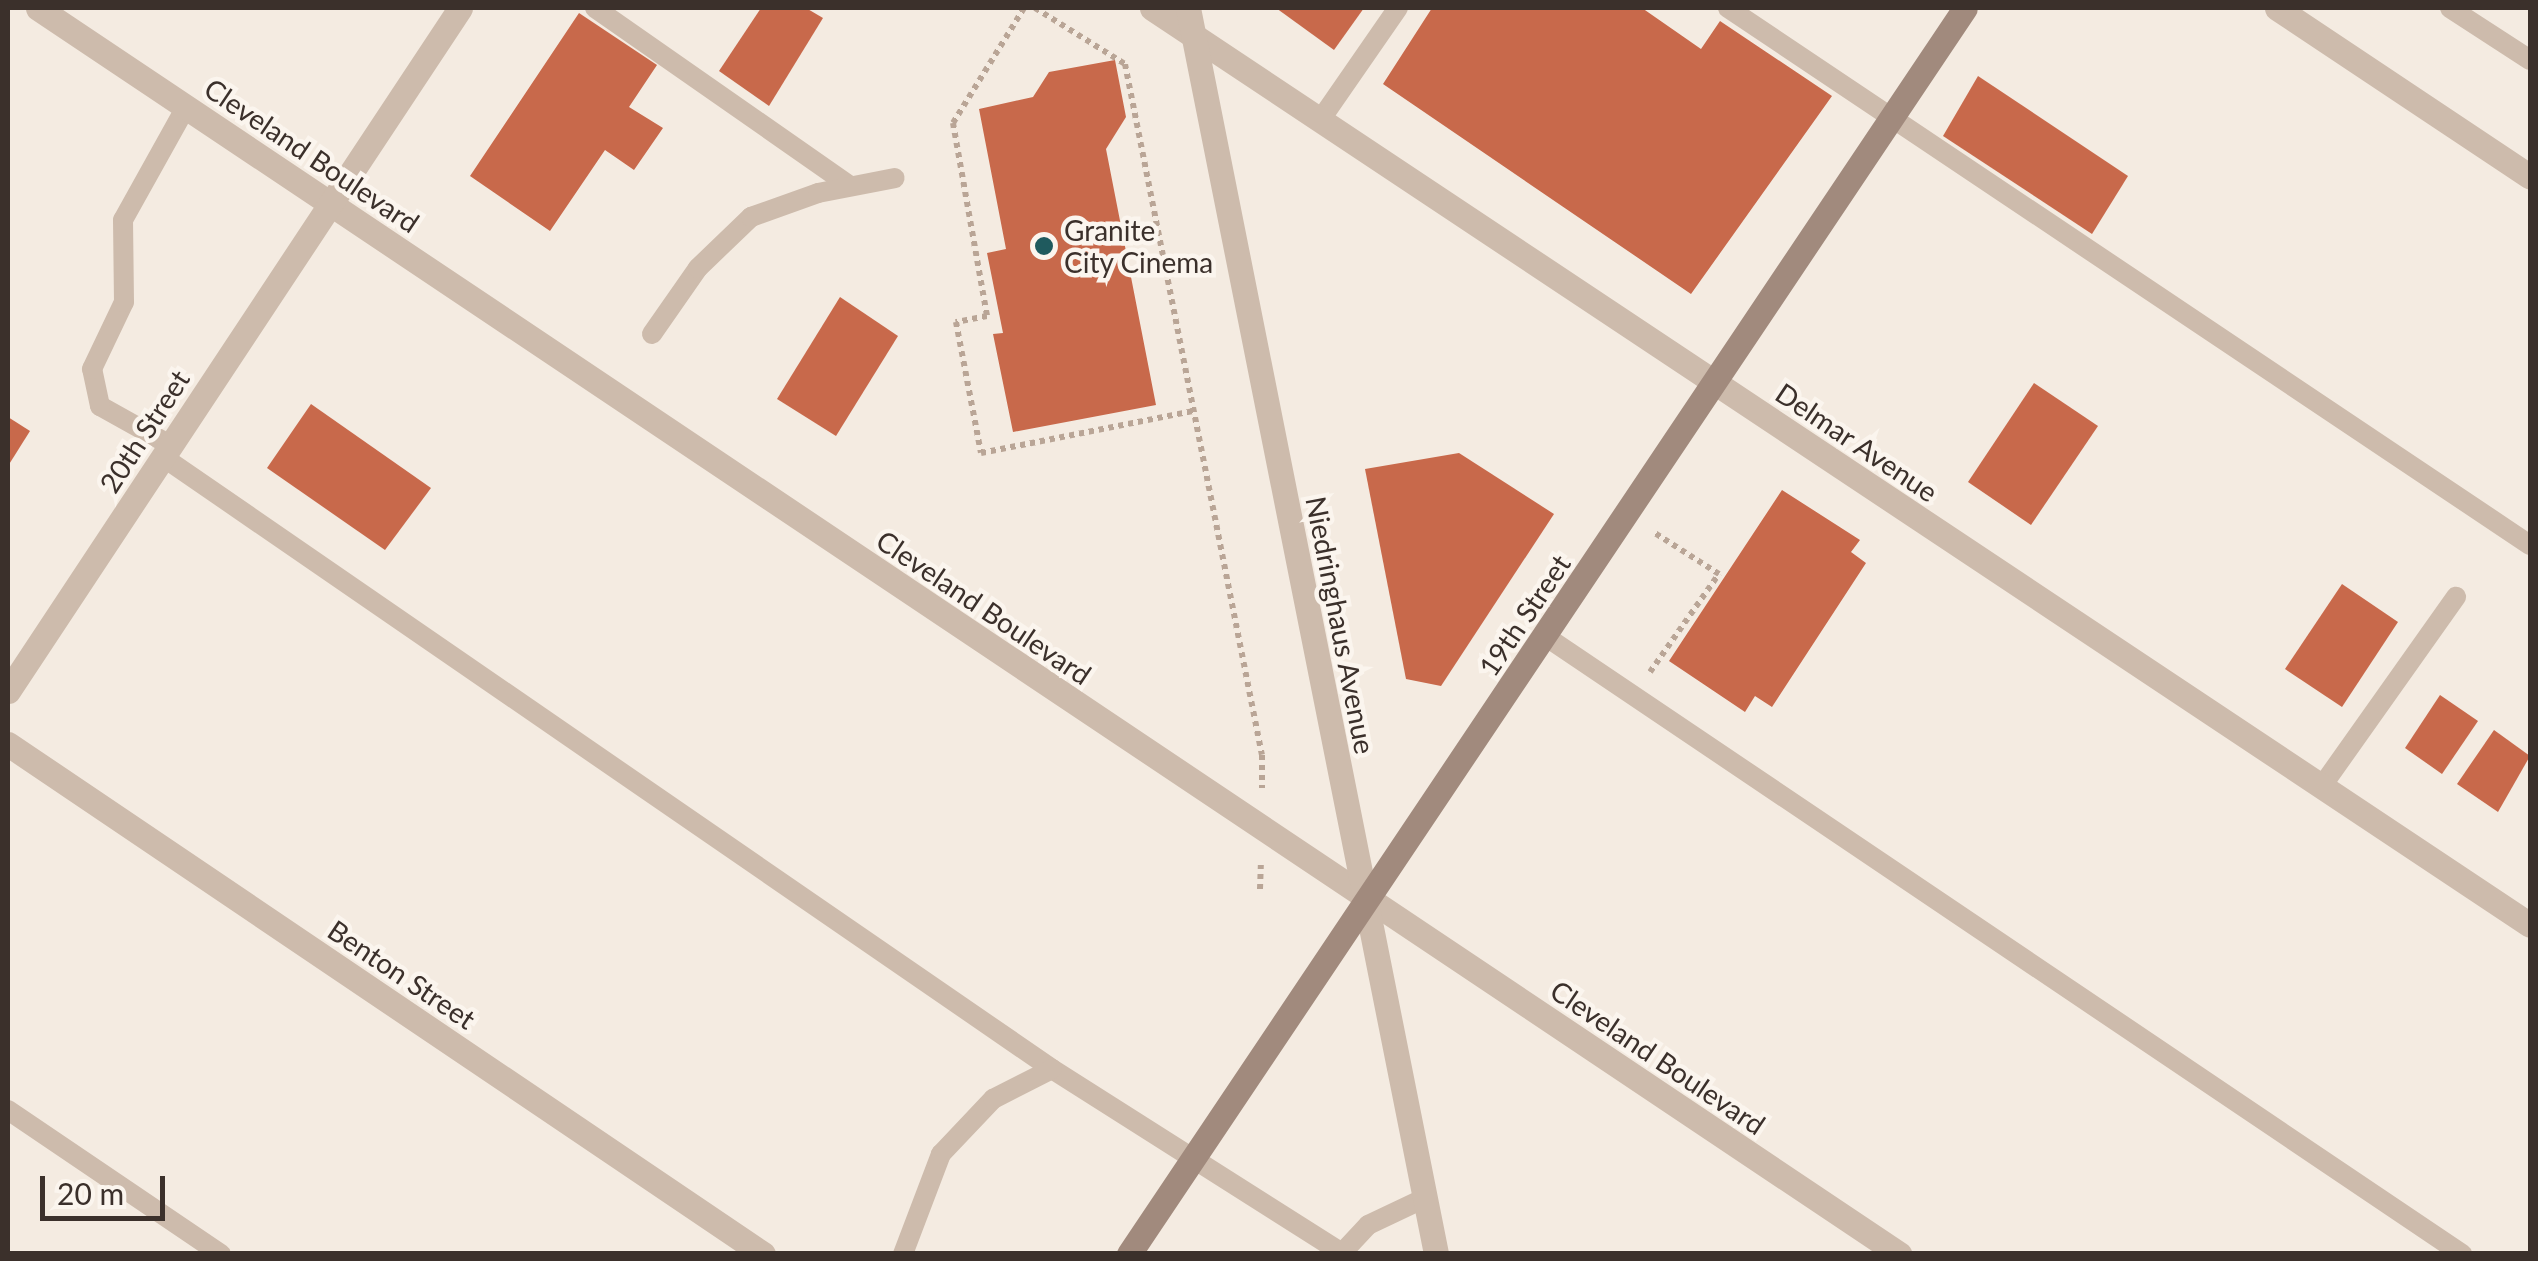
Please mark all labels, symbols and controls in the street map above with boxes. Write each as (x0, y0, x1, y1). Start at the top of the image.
street label: Cleveland Boulevard (198, 71, 426, 239)
place label: Granite City Cinema (1064, 213, 1214, 279)
marker: Granite City Cinema (1033, 235, 1055, 257)
street label: 20th Street (92, 364, 196, 498)
street label: Delmar Avenue (1769, 375, 1945, 509)
street label: Niedringhaus Avenue (1299, 493, 1383, 757)
street label: Cleveland Boulevard (870, 523, 1098, 691)
street label: 19th Street (1471, 548, 1577, 682)
street label: Benton Street (322, 912, 482, 1036)
street label: Cleveland Boulevard (1544, 973, 1772, 1141)
scale bar (45, 1156, 170, 1218)
text: 20 m (57, 1175, 124, 1211)

